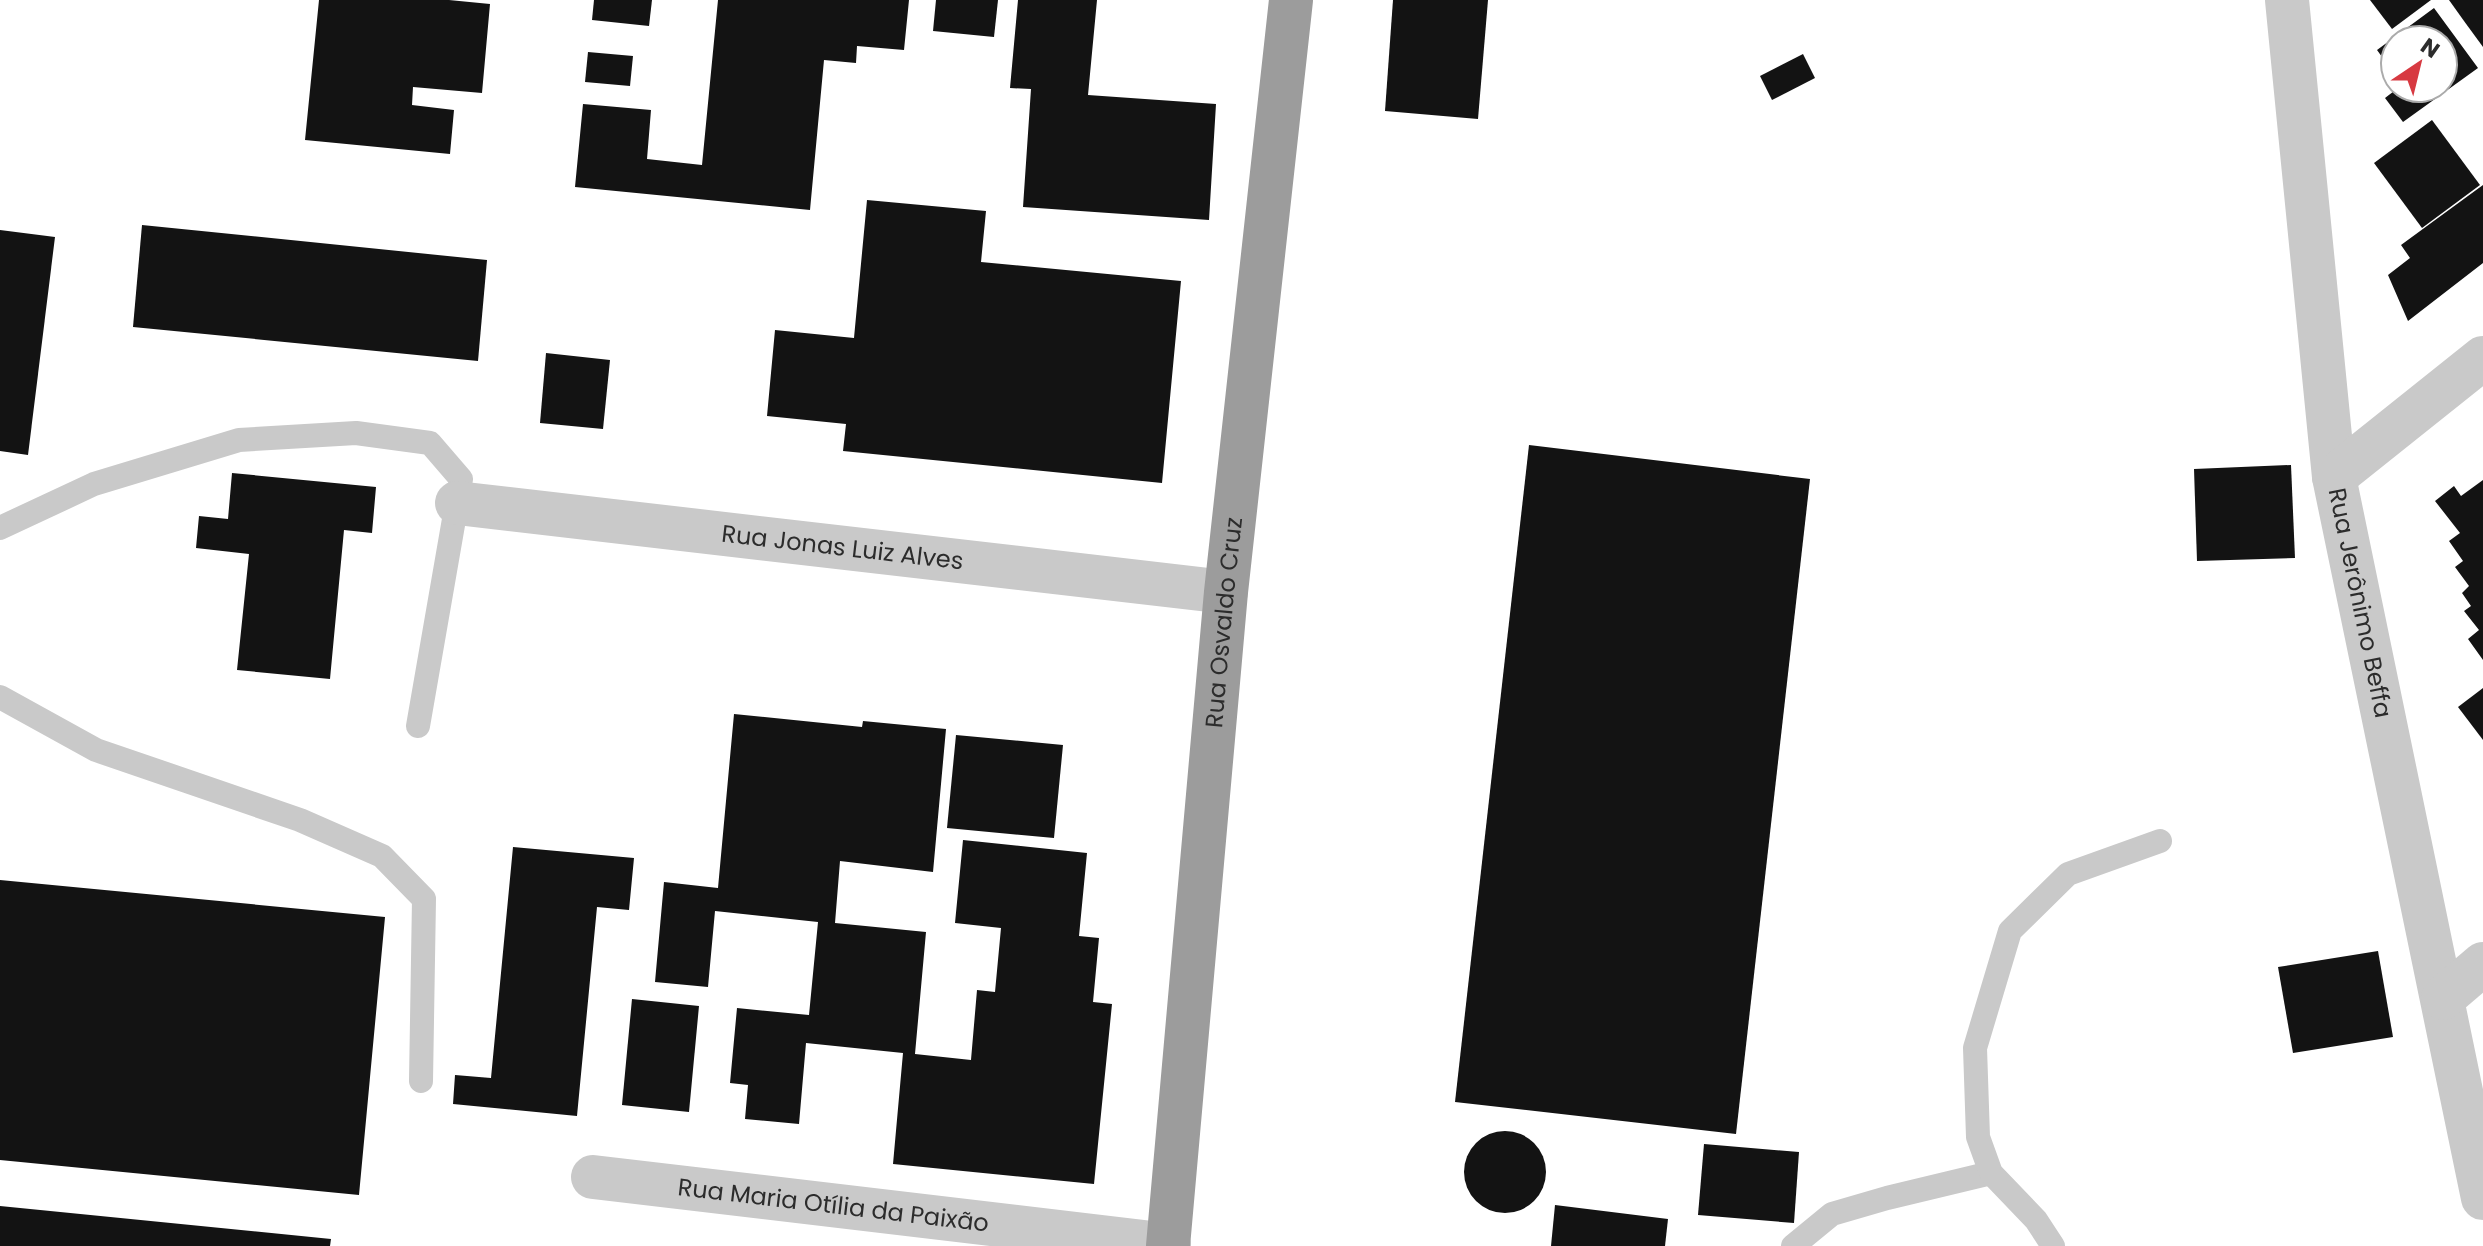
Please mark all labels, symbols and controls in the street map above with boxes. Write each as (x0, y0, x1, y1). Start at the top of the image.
north arrow (2379, 24, 2459, 104)
text: N (2415, 31, 2446, 65)
street label: Rua Jerônimo Beffa (2321, 485, 2400, 721)
street label: Rua Osvaldo Cruz (1197, 515, 1250, 729)
street label: Rua Jonas Luiz Alves (720, 517, 965, 577)
street label: Rua Maria Otília da Paixão (676, 1170, 991, 1240)

